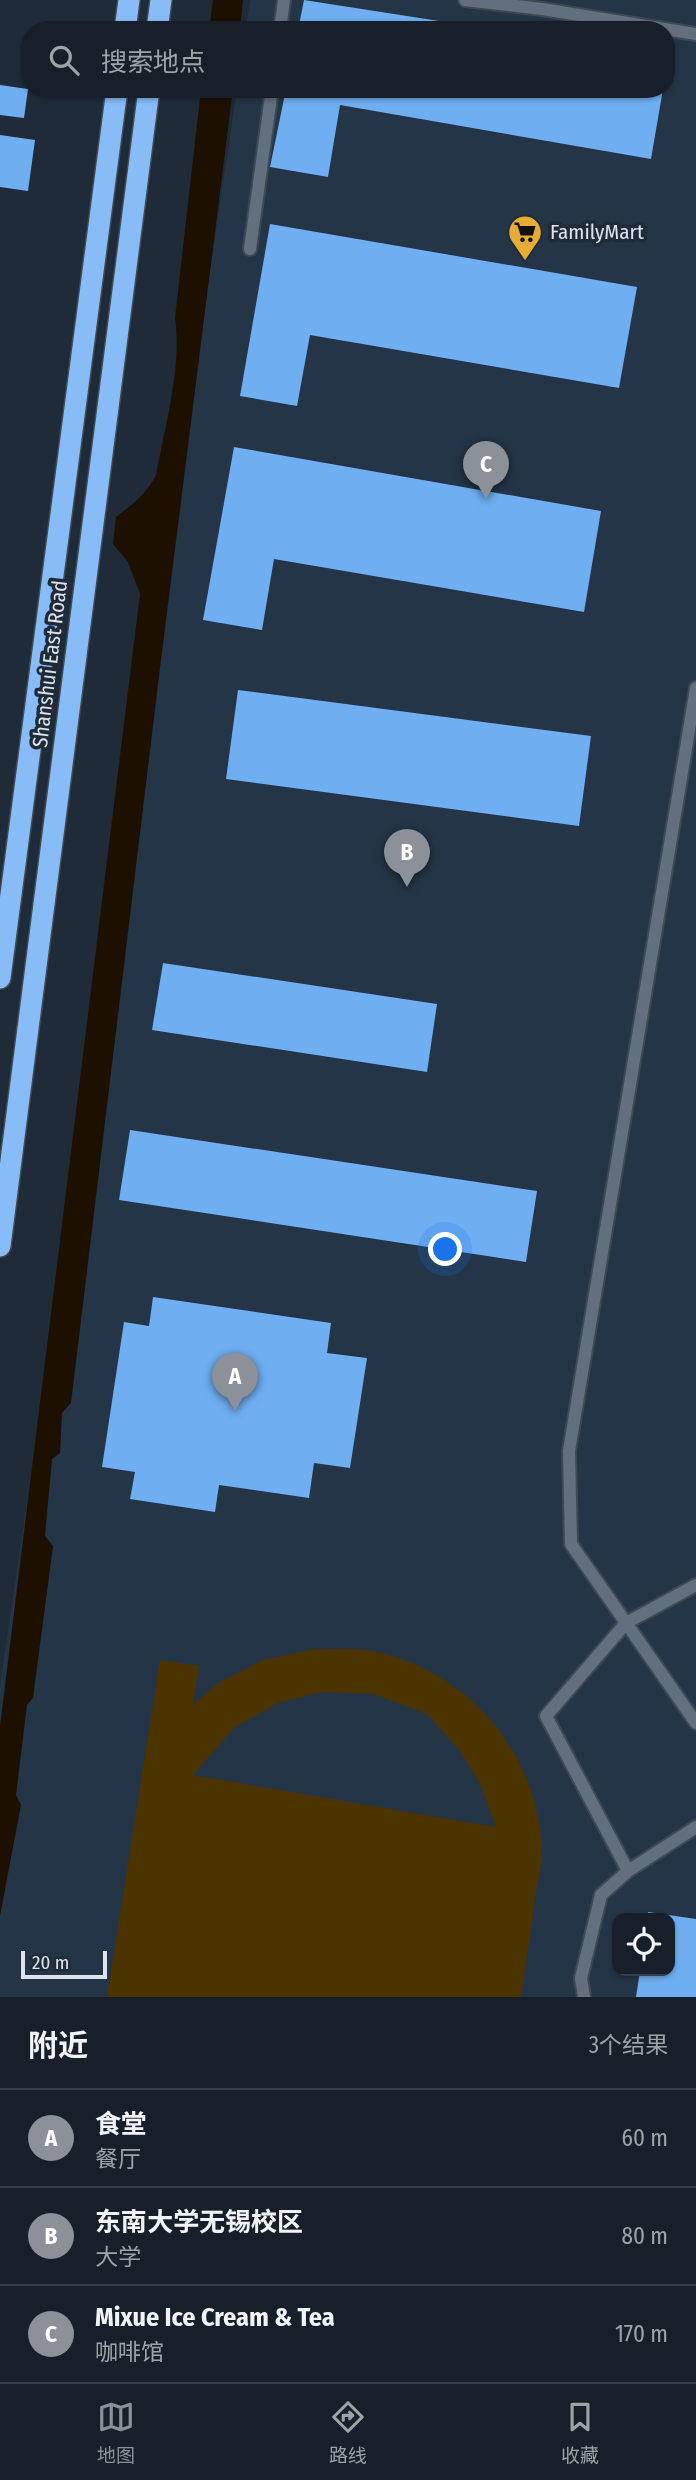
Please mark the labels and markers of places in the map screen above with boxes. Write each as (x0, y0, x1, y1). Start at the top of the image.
supermarket icon: FamilyMart (506, 213, 544, 262)
place label: FamilyMart (550, 219, 644, 245)
pin: C (463, 441, 509, 499)
pin: B (384, 829, 430, 887)
pin: A (212, 1353, 258, 1411)

